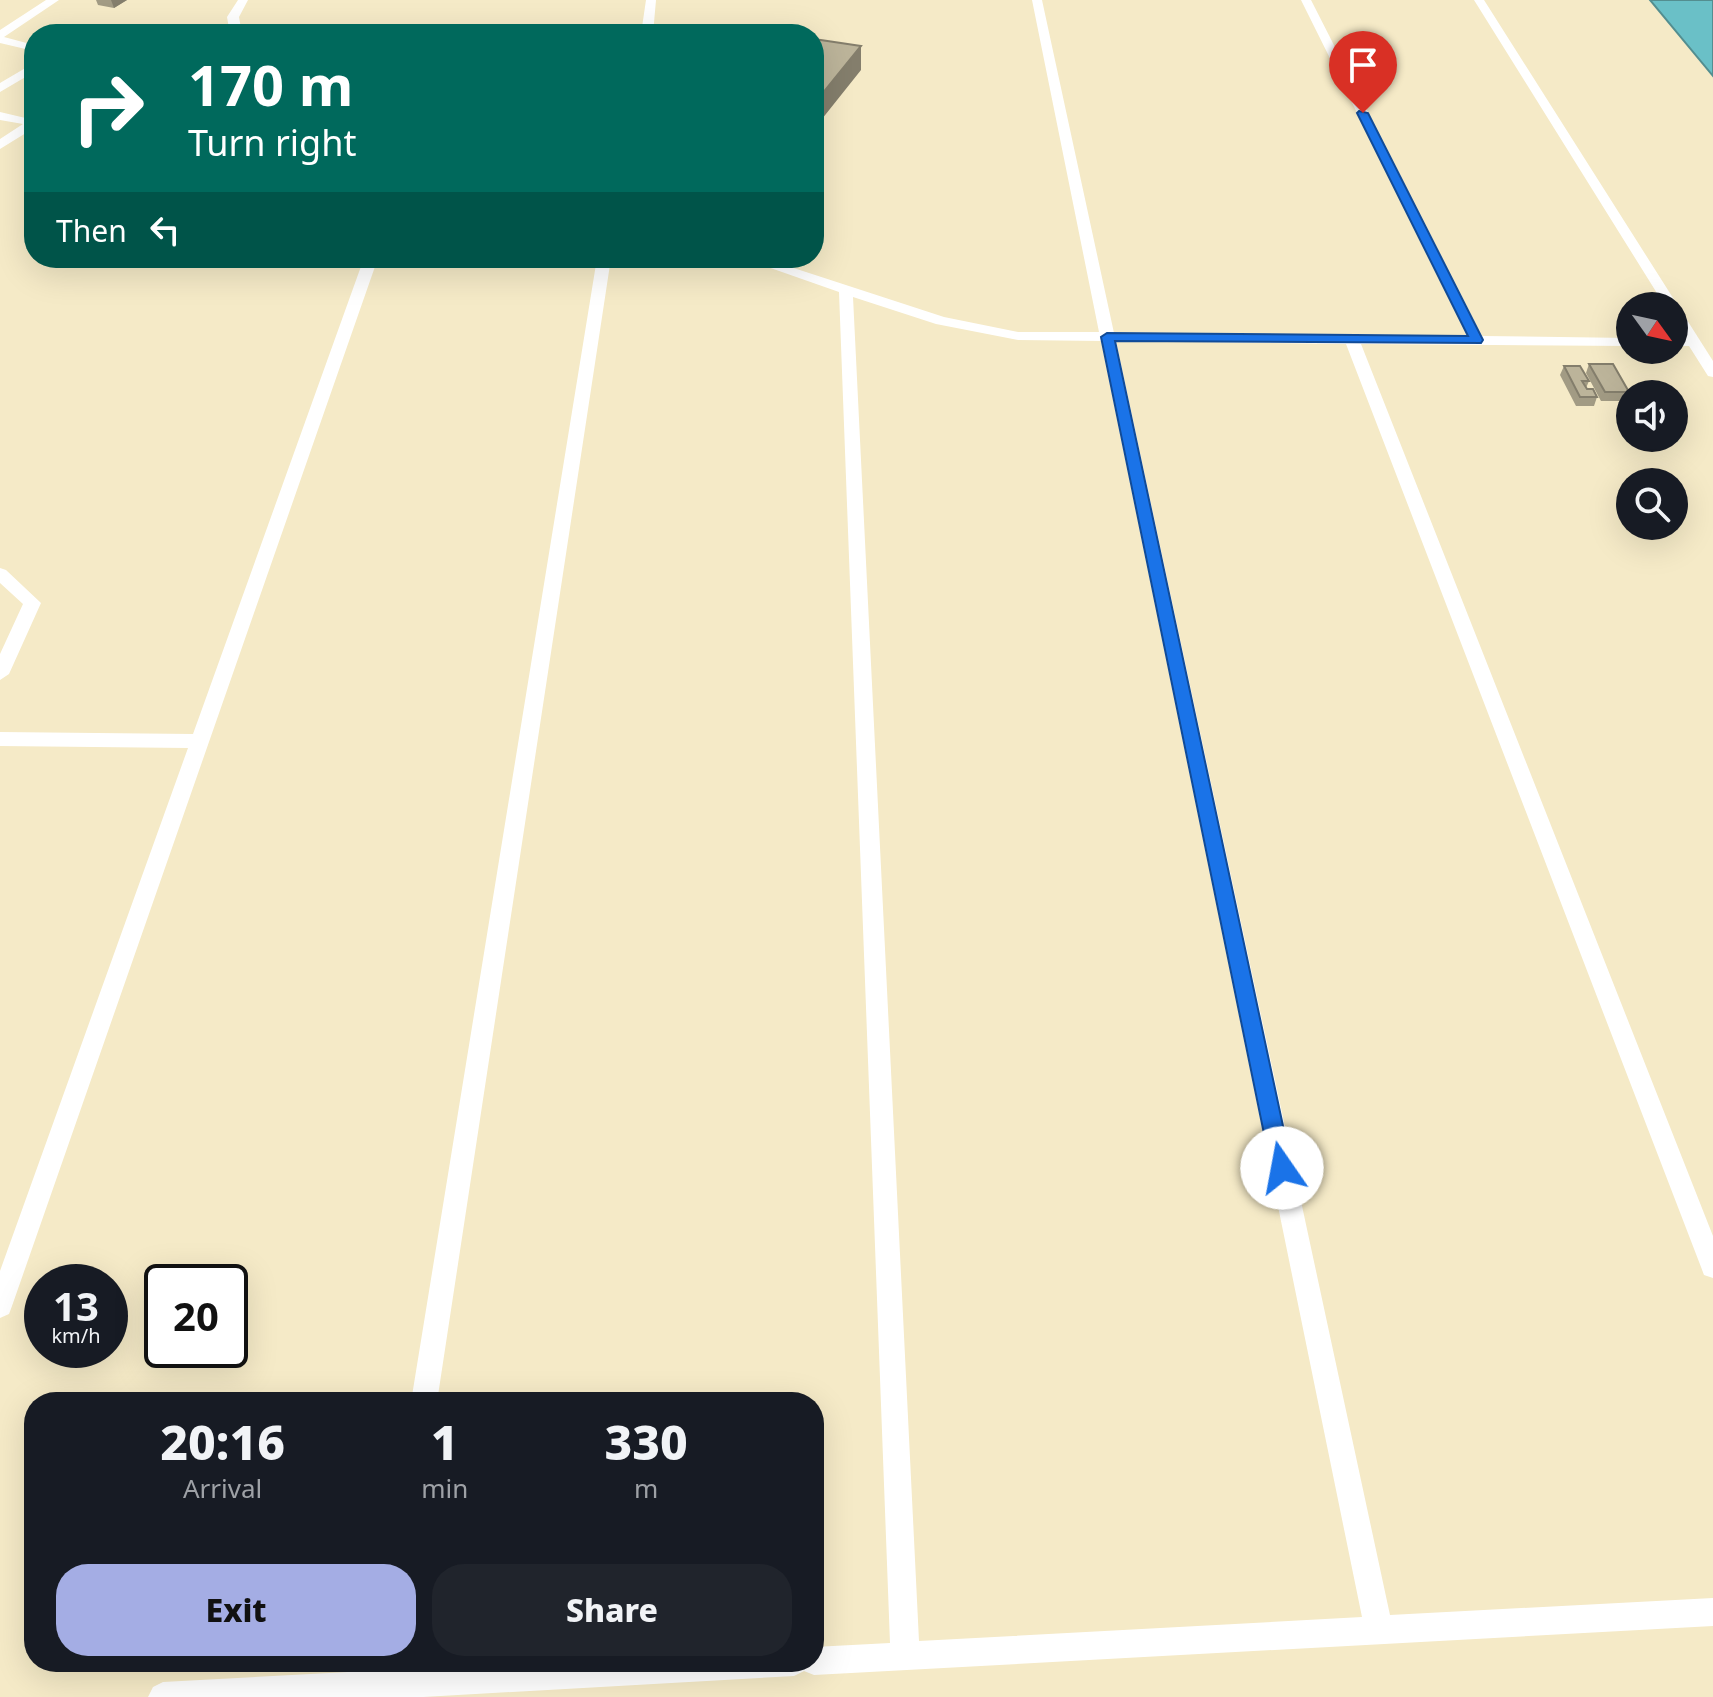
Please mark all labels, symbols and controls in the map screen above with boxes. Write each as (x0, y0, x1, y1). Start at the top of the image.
pin (1329, 31, 1397, 113)
icon: arrive (1341, 43, 1385, 87)
text: 170 m (188, 46, 353, 122)
icon: right (56, 56, 160, 160)
text: Turn right (188, 118, 356, 167)
icon: left (143, 208, 187, 252)
text: Then (56, 210, 127, 251)
north arrow (1616, 292, 1688, 364)
map controls (1616, 292, 1688, 540)
button: sound (1616, 380, 1688, 452)
button: search (1616, 468, 1688, 540)
position arrow (1240, 1126, 1324, 1210)
speed limit sign: 20 (144, 1264, 248, 1368)
text: 13 (53, 1278, 99, 1333)
text: km/h (51, 1322, 101, 1349)
text: 20:16 (160, 1409, 285, 1474)
text: 1 (431, 1409, 459, 1474)
text: 330 (605, 1409, 688, 1474)
text: Arrival (183, 1470, 262, 1506)
text: min (421, 1470, 468, 1506)
text: m (634, 1470, 658, 1506)
button: Exit (56, 1564, 416, 1656)
button: Share (432, 1564, 792, 1656)

